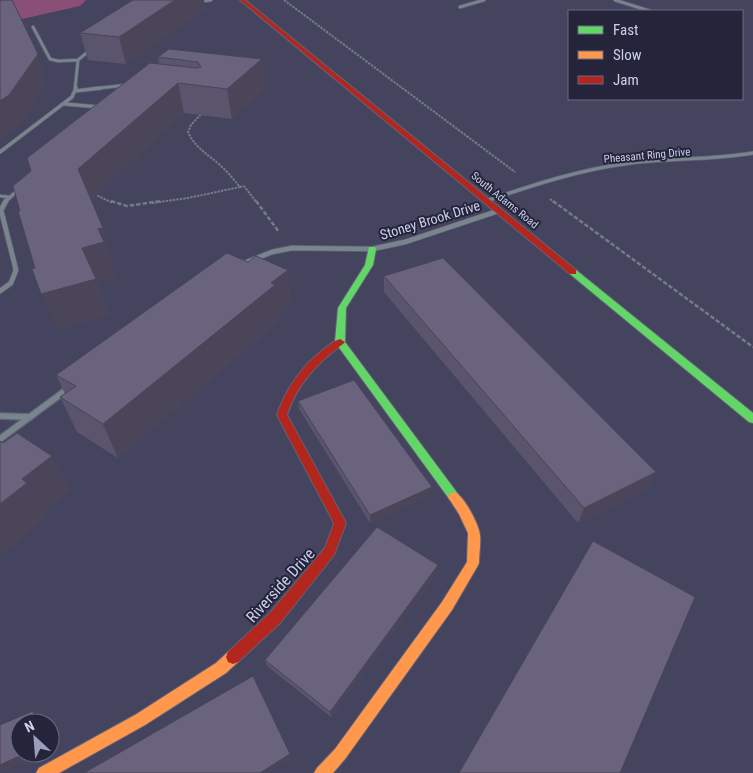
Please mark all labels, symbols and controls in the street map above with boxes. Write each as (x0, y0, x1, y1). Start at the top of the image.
legend (568, 10, 743, 100)
text: Fast (613, 21, 638, 39)
text: Slow (613, 46, 642, 64)
text: Jam (613, 71, 639, 89)
street label: Pheasant Ring Drive (603, 145, 691, 166)
street label: South Adams Road (468, 169, 541, 231)
street label: Stoney Brook Drive (378, 197, 482, 243)
street label: Riverside Drive (242, 544, 319, 626)
north arrow (10, 713, 60, 763)
text: N (22, 717, 37, 735)

